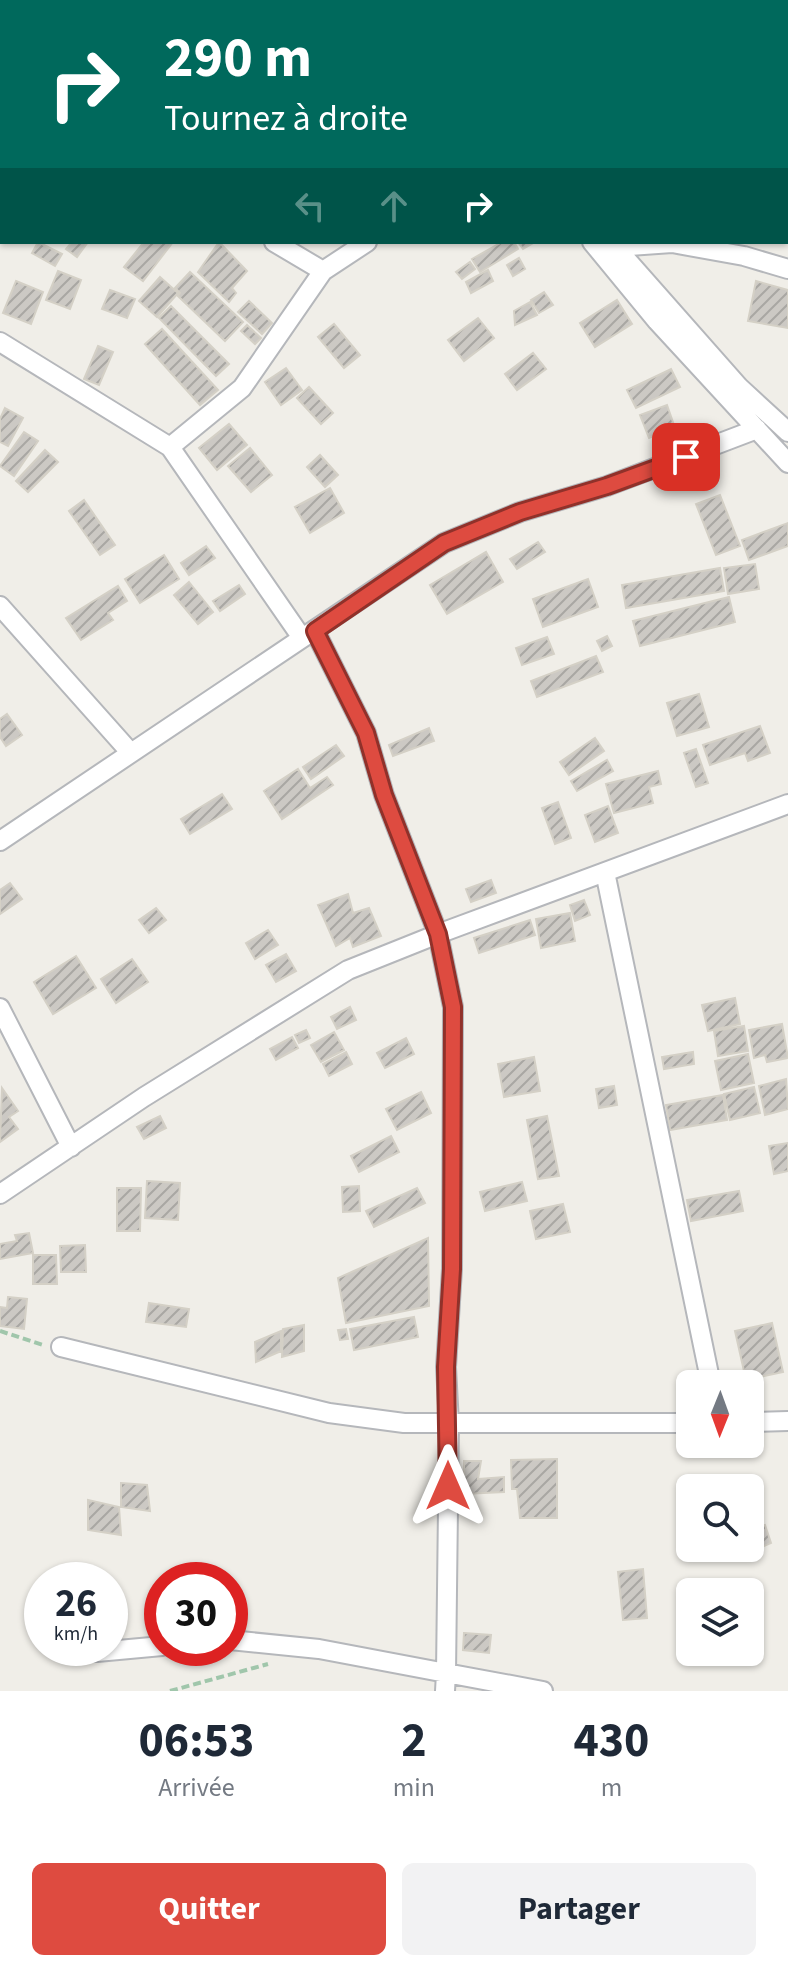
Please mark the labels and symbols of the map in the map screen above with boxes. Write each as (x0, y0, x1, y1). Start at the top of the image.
pin (652, 423, 720, 491)
north arrow (676, 1370, 764, 1458)
position arrow (406, 1444, 490, 1528)
speed limit sign: 30 (144, 1562, 248, 1666)

